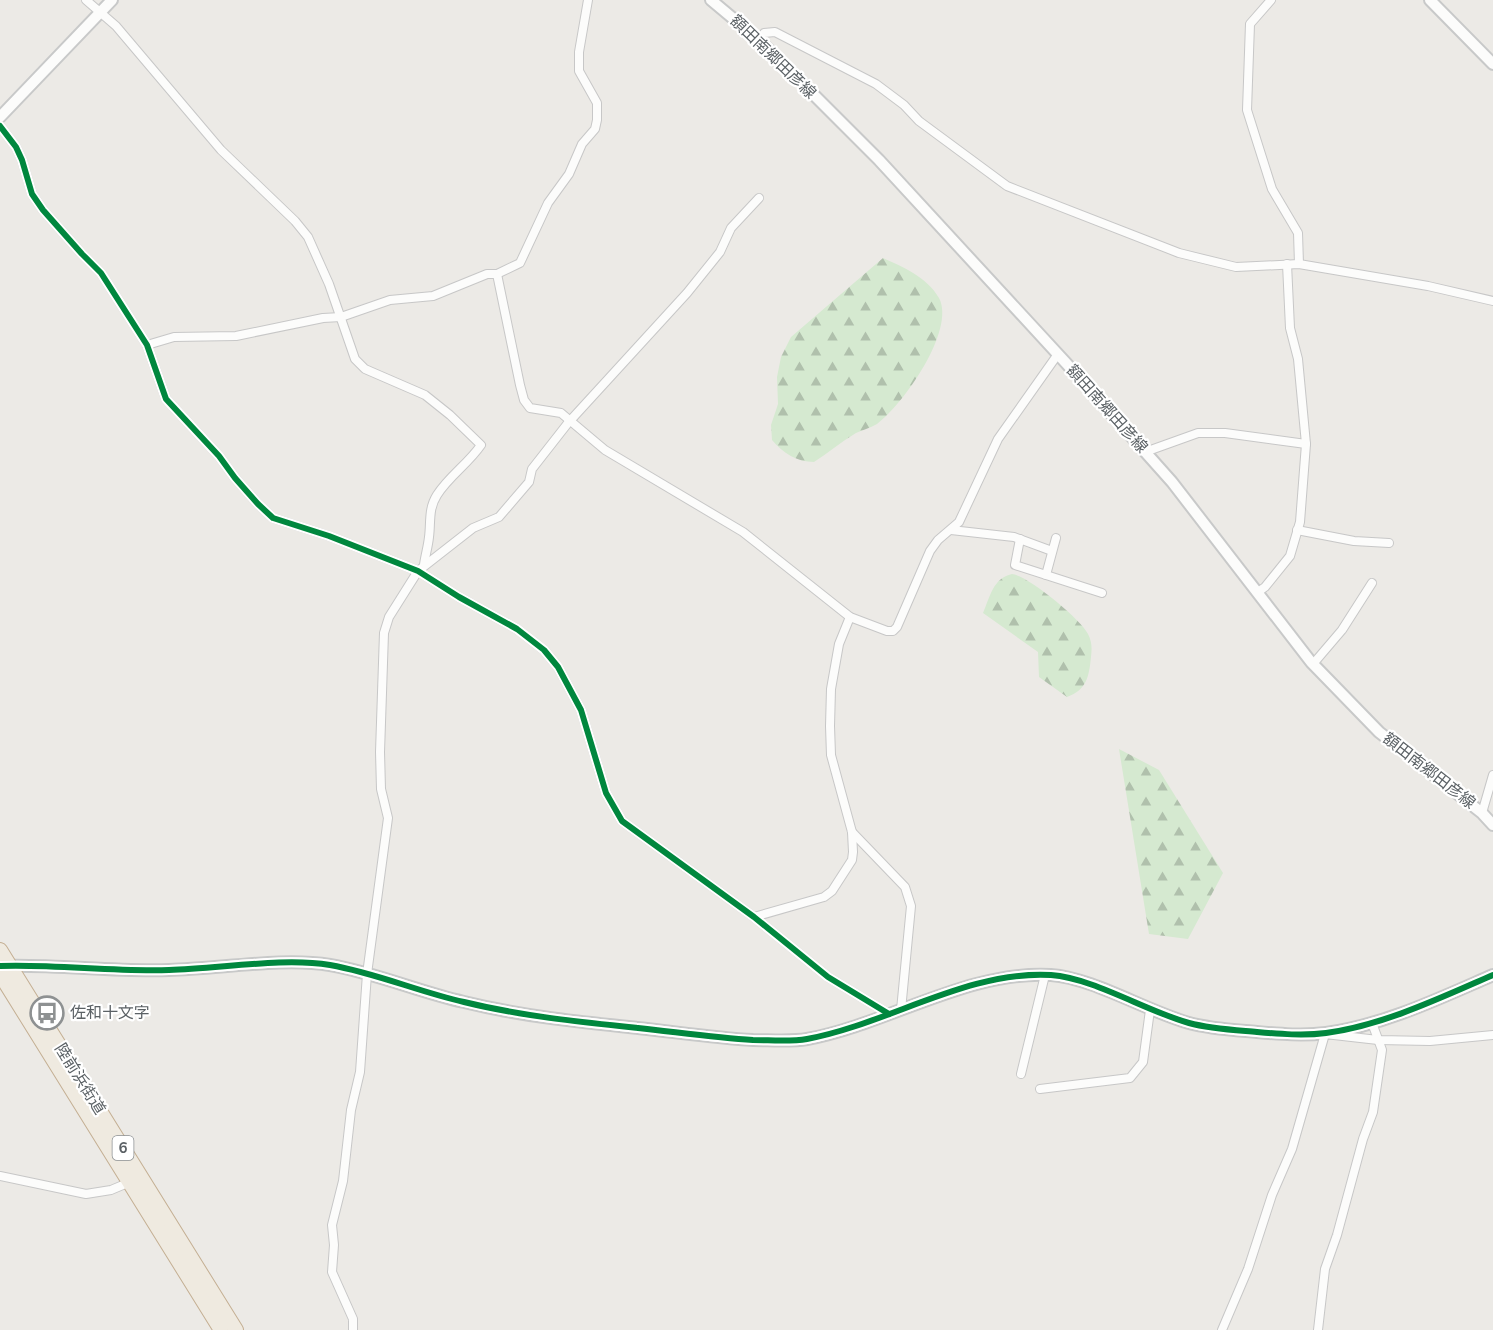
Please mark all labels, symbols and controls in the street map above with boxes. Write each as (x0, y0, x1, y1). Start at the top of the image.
street label: 額田南郷田彦線 (725, 10, 821, 104)
street label: 額田南郷田彦線 (1061, 360, 1153, 458)
street label: 額田南郷田彦線 (1378, 728, 1480, 814)
bus stop icon: 佐和十文字 (29, 995, 65, 1031)
place label: 佐和十文字 (70, 1002, 150, 1024)
street label: 陸前浜街道 (49, 1039, 111, 1119)
road number: 6 (112, 1136, 134, 1160)

